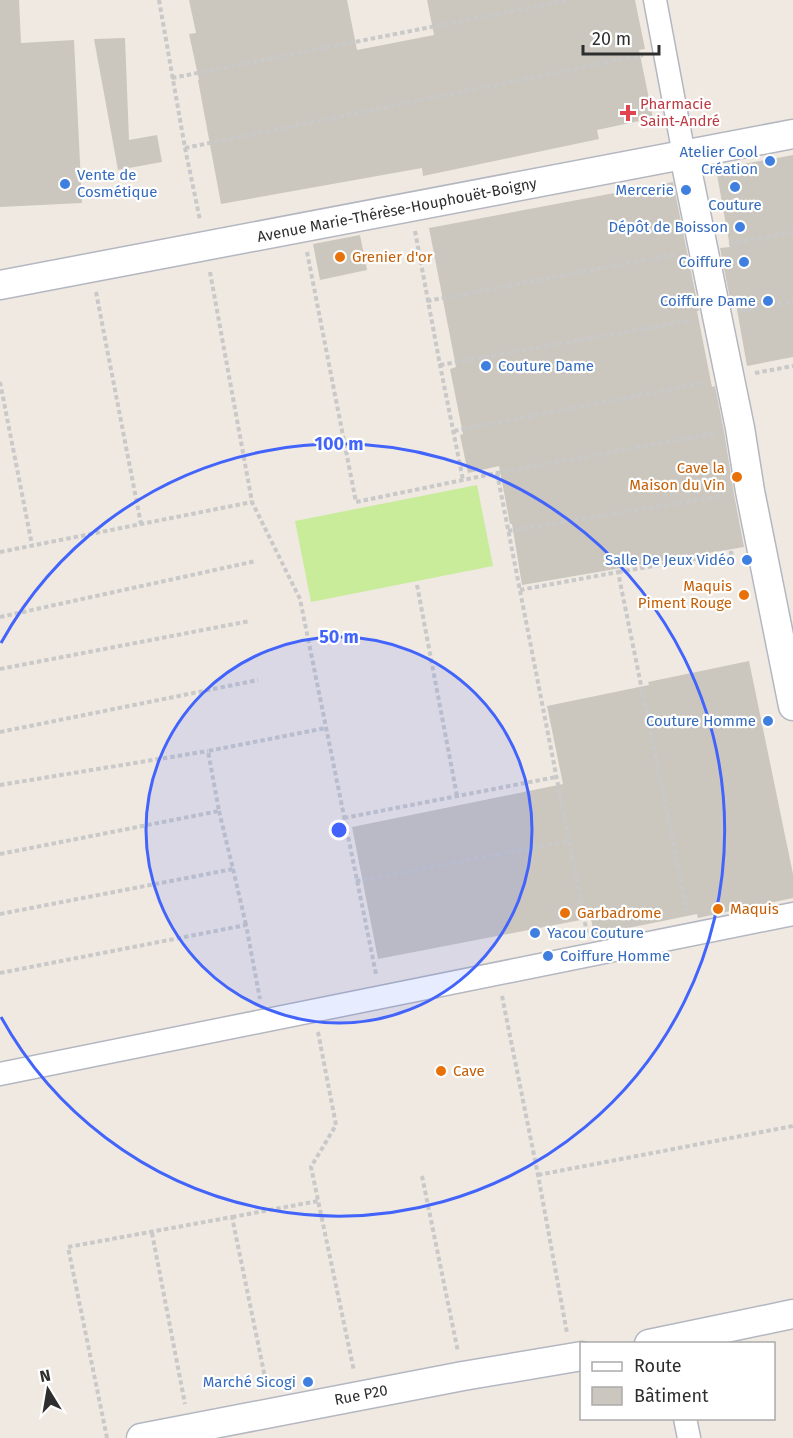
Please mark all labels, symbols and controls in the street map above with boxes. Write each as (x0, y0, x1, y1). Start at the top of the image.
scale bar (583, 18, 660, 56)
text: 20 m (592, 28, 631, 50)
place label: Pharmacie Saint-André (640, 95, 720, 130)
marker: Pharmacie Saint-André (621, 106, 635, 120)
place label: Atelier Cool Création (679, 143, 759, 178)
marker: Atelier Cool Création (763, 154, 777, 168)
place label: Vente de Cosmétique (77, 166, 157, 201)
street label: Avenue Marie-Thérèse-Houphouët-Boigny (256, 174, 539, 246)
marker: Vente de Cosmétique (58, 177, 72, 191)
marker: Couture (728, 180, 742, 194)
place label: Mercerie (616, 181, 674, 199)
marker: Mercerie (679, 183, 693, 197)
place label: Couture (708, 196, 762, 214)
place label: Dépôt de Boisson (608, 218, 728, 236)
marker: Dépôt de Boisson (733, 220, 747, 234)
place label: Grenier d'or (352, 248, 433, 266)
marker: Grenier d'or (333, 250, 347, 264)
place label: Coiffure (679, 253, 732, 271)
marker: Coiffure (737, 255, 751, 269)
place label: Coiffure Dame (660, 292, 756, 310)
marker: Coiffure Dame (761, 294, 775, 308)
place label: Couture Dame (498, 357, 594, 375)
marker: Couture Dame (479, 359, 493, 373)
text: 100 m (315, 433, 363, 455)
place label: Cave la Maison du Vin (629, 459, 725, 494)
marker: Cave la Maison du Vin (730, 470, 744, 484)
place label: Salle De Jeux Vidéo (605, 551, 735, 569)
marker: Salle De Jeux Vidéo (740, 553, 754, 567)
place label: Maquis Piment Rouge (638, 577, 732, 612)
marker: Maquis Piment Rouge (737, 588, 751, 602)
text: 50 m (319, 626, 359, 648)
place label: Couture Homme (646, 712, 756, 730)
marker: Couture Homme (761, 714, 775, 728)
centre of rings (329, 820, 349, 840)
place label: Maquis (730, 900, 779, 918)
marker: Maquis (711, 902, 725, 916)
place label: Garbadrome (577, 904, 661, 922)
marker: Garbadrome (558, 906, 572, 920)
place label: Yacou Couture (547, 924, 644, 942)
marker: Yacou Couture (528, 926, 542, 940)
place label: Coiffure Homme (560, 947, 670, 965)
marker: Coiffure Homme (541, 949, 555, 963)
place label: Cave (453, 1062, 485, 1080)
marker: Cave (434, 1064, 448, 1078)
legend (580, 1342, 775, 1420)
text: Route (634, 1355, 682, 1377)
north arrow (18, 1360, 78, 1420)
text: N (38, 1365, 52, 1386)
place label: Marché Sicogi (203, 1373, 296, 1391)
marker: Marché Sicogi (301, 1375, 315, 1389)
street label: Rue P20 (333, 1381, 389, 1409)
text: Bâtiment (634, 1385, 709, 1407)

